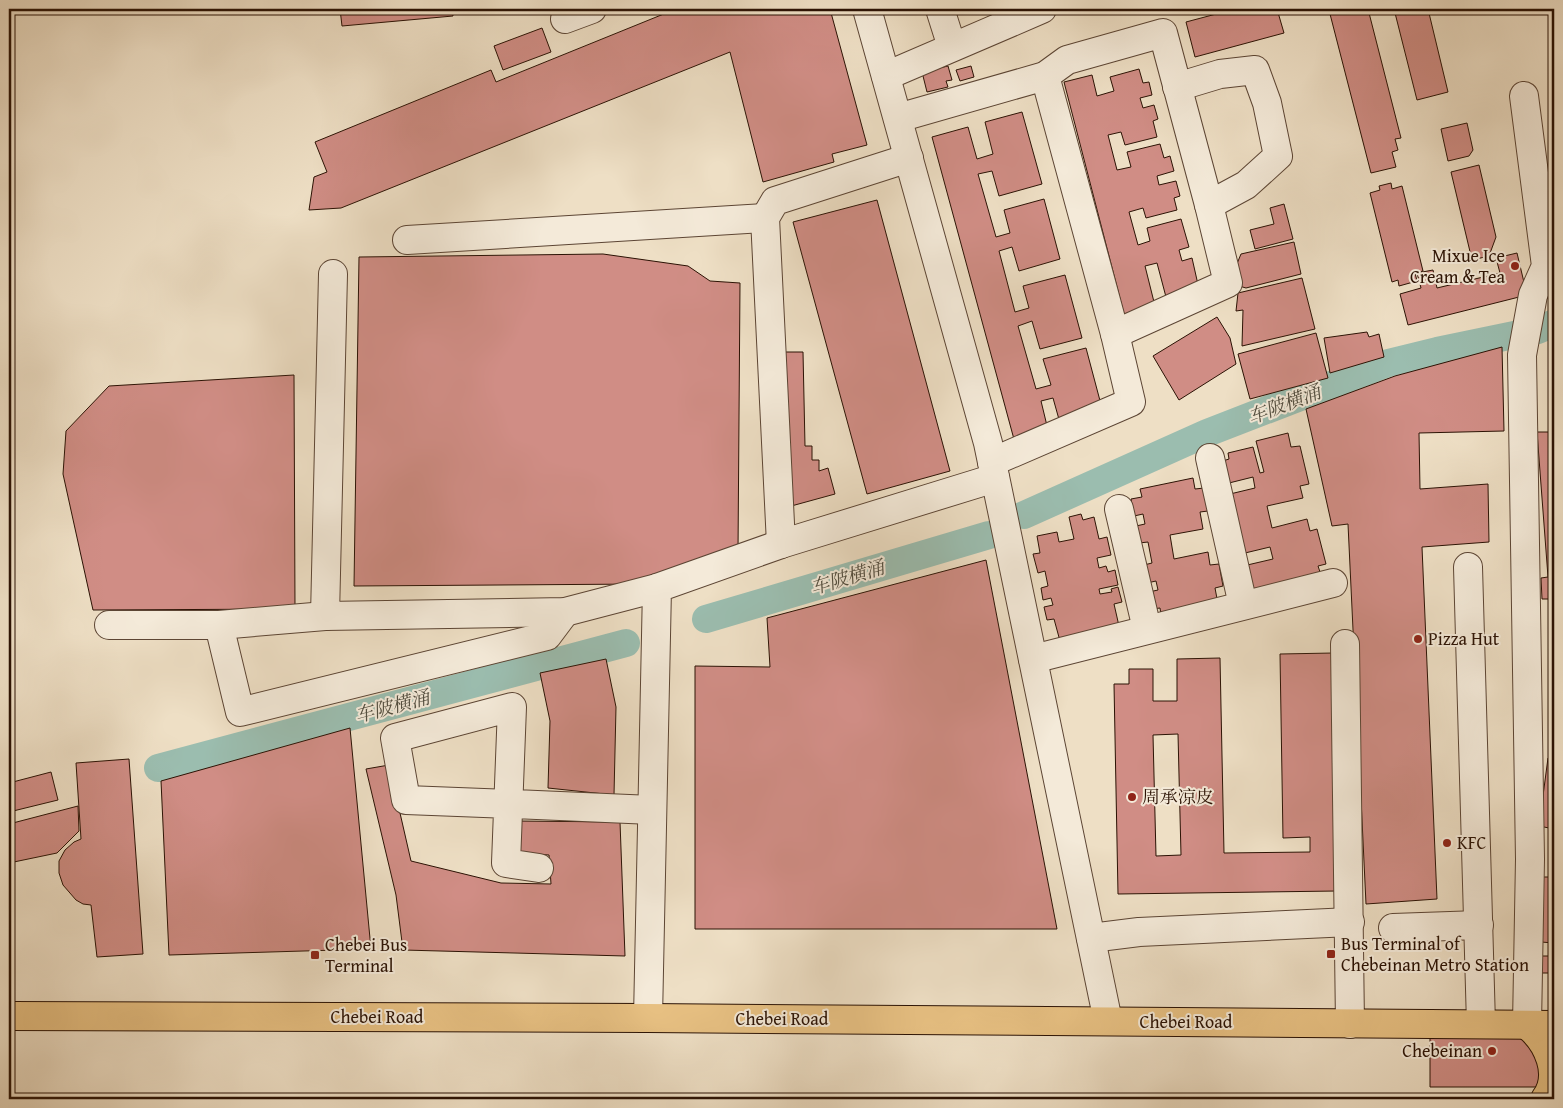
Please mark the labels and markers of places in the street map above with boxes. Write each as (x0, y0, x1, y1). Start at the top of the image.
place label: Mixue Ice Cream & Tea (1410, 242, 1505, 290)
marker: Mixue Ice Cream & Tea (1509, 260, 1521, 272)
place label: Pizza Hut (1428, 625, 1500, 652)
marker: Pizza Hut (1412, 633, 1424, 645)
place label: 周承凉皮 (1142, 783, 1214, 810)
marker: 周承凉皮 (1126, 791, 1138, 803)
place label: KFC (1457, 829, 1486, 856)
marker: KFC (1441, 837, 1453, 849)
place label: Bus Terminal of Chebeinan Metro Station (1341, 930, 1529, 978)
place label: Chebei Bus Terminal (325, 931, 407, 979)
marker: Bus Terminal of Chebeinan Metro Station (1325, 948, 1337, 960)
marker: Chebei Bus Terminal (309, 949, 321, 961)
place label: Chebeinan (1402, 1037, 1482, 1064)
marker: Chebeinan (1486, 1045, 1498, 1057)

